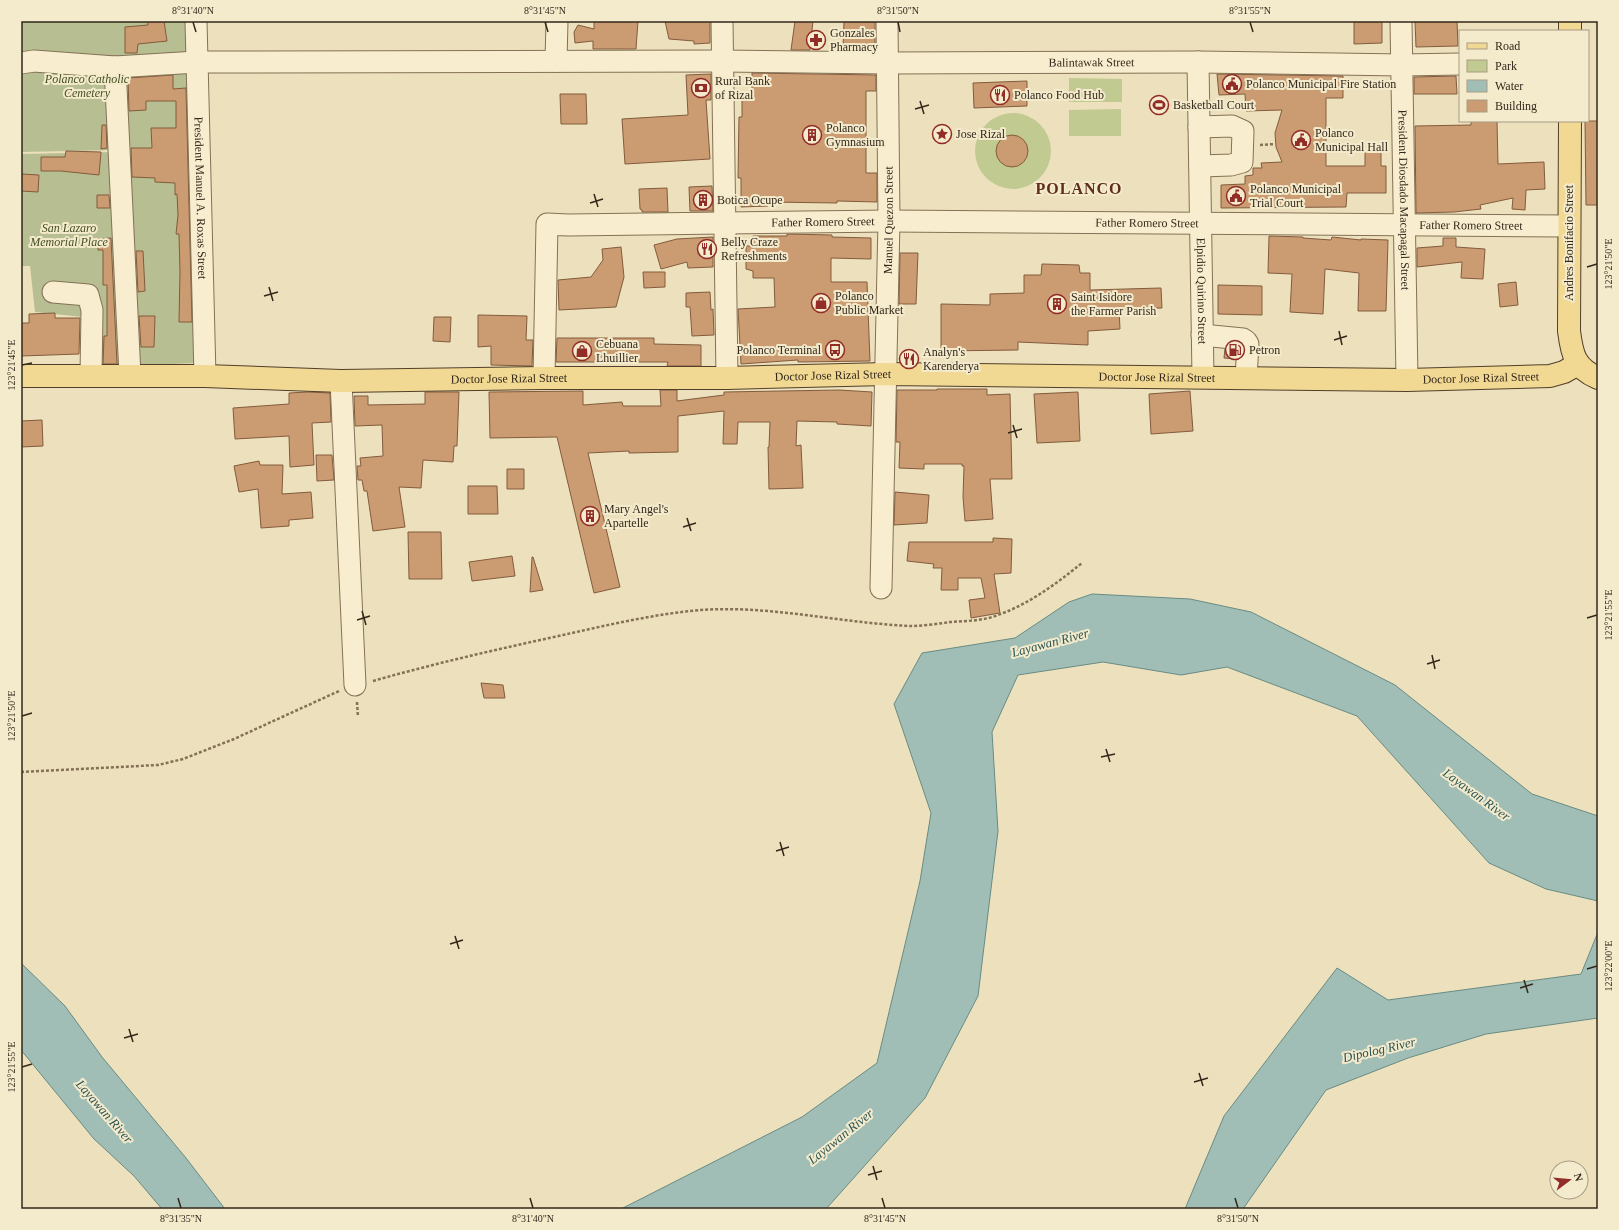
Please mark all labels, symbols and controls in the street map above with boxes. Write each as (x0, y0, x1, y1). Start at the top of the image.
text: 8°31'40"N (172, 5, 214, 16)
text: 8°31'45"N (524, 5, 566, 16)
text: 8°31'50"N (877, 5, 919, 16)
text: 8°31'55"N (1229, 5, 1271, 16)
place label: Gonzales Pharmacy (830, 26, 878, 54)
pharmacy icon: Gonzales Pharmacy (805, 29, 827, 51)
legend (1459, 30, 1589, 122)
text: Road (1495, 39, 1520, 53)
street label: Balintawak Street (1049, 55, 1135, 69)
text: Park (1495, 59, 1517, 73)
park label: Polanco Catholic Cemetery (44, 72, 130, 100)
public building icon: Polanco Municipal Fire Station (1221, 73, 1243, 95)
place label: Rural Bank of Rizal (715, 74, 770, 102)
bank icon: Rural Bank of Rizal (690, 77, 712, 99)
place label: Polanco Municipal Fire Station (1246, 77, 1396, 91)
text: Water (1495, 79, 1523, 93)
restaurant icon: Polanco Food Hub (989, 84, 1011, 106)
place label: Polanco Food Hub (1014, 88, 1104, 102)
sports icon: Basketball Court (1148, 94, 1170, 116)
place label: Basketball Court (1173, 98, 1255, 112)
text: Building (1495, 99, 1537, 113)
street label: President Diosdado Macapagal Street (1395, 110, 1413, 291)
street label: President Manuel A. Roxas Street (191, 117, 210, 280)
place label: Polanco Gymnasium (826, 121, 885, 149)
place icon: Jose Rizal (931, 123, 953, 145)
building icon: Polanco Gymnasium (801, 124, 823, 146)
place label: Polanco Municipal Hall (1315, 126, 1389, 154)
place label: Jose Rizal (956, 127, 1006, 141)
public building icon: Polanco Municipal Hall (1290, 129, 1312, 151)
street label: Manuel Quezon Street (881, 165, 896, 274)
district label: POLANCO (1036, 180, 1123, 197)
place label: Polanco Municipal Trial Court (1250, 182, 1342, 210)
street label: Andres Bonifacio Street (1562, 184, 1576, 301)
public building icon: Polanco Municipal Trial Court (1225, 185, 1247, 207)
building icon: Botica Ocupe (692, 189, 714, 211)
place label: Botica Ocupe (717, 193, 783, 207)
street label: Father Romero Street (771, 214, 875, 229)
street label: Father Romero Street (1095, 216, 1199, 230)
street label: Father Romero Street (1419, 218, 1523, 233)
park label: San Lazaro Memorial Place (29, 221, 108, 249)
place label: Belly Craze Refreshments (721, 235, 787, 263)
street label: Elpidio Quirino Street (1194, 237, 1209, 345)
restaurant icon: Belly Craze Refreshments (696, 238, 718, 260)
text: 123°21'50"E (1603, 239, 1614, 290)
place label: Polanco Public Market (835, 289, 904, 317)
place label: Saint Isidore the Farmer Parish (1071, 290, 1156, 318)
shop icon: Polanco Public Market (810, 292, 832, 314)
building icon: Saint Isidore the Farmer Parish (1046, 293, 1068, 315)
place label: Cebuana Lhuillier (596, 337, 639, 365)
bus stop icon: Polanco Terminal (824, 339, 846, 361)
fuel station icon: Petron (1224, 339, 1246, 361)
text: 123°21'45"E (6, 340, 17, 391)
shop icon: Cebuana Lhuillier (571, 340, 593, 362)
place label: Polanco Terminal (736, 343, 822, 357)
place label: Petron (1249, 343, 1280, 357)
place label: Analyn's Karenderya (923, 345, 980, 373)
restaurant icon: Analyn's Karenderya (898, 348, 920, 370)
street label: Doctor Jose Rizal Street (774, 367, 892, 384)
street label: Doctor Jose Rizal Street (1099, 369, 1216, 385)
street label: Doctor Jose Rizal Street (1422, 369, 1540, 387)
street label: Doctor Jose Rizal Street (451, 371, 568, 386)
place label: Mary Angel's Apartelle (604, 502, 669, 530)
building icon: Mary Angel's Apartelle (579, 505, 601, 527)
text: 123°21'55"E (1603, 590, 1614, 641)
water label: Layawan River (1009, 625, 1091, 660)
text: 123°21'50"E (6, 691, 17, 742)
water label: Layawan River (1440, 765, 1514, 824)
text: 123°22'00"E (1603, 941, 1614, 992)
water label: Dipolog River (1340, 1034, 1418, 1065)
text: 123°21'55"E (6, 1042, 17, 1093)
water label: Layawan River (72, 1076, 137, 1147)
water label: Layawan River (804, 1105, 876, 1168)
north arrow (1549, 1160, 1589, 1200)
text: N (1572, 1172, 1585, 1183)
text: 8°31'35"N (160, 1213, 202, 1224)
text: 8°31'40"N (512, 1213, 554, 1224)
text: 8°31'45"N (864, 1213, 906, 1224)
text: 8°31'50"N (1217, 1213, 1259, 1224)

